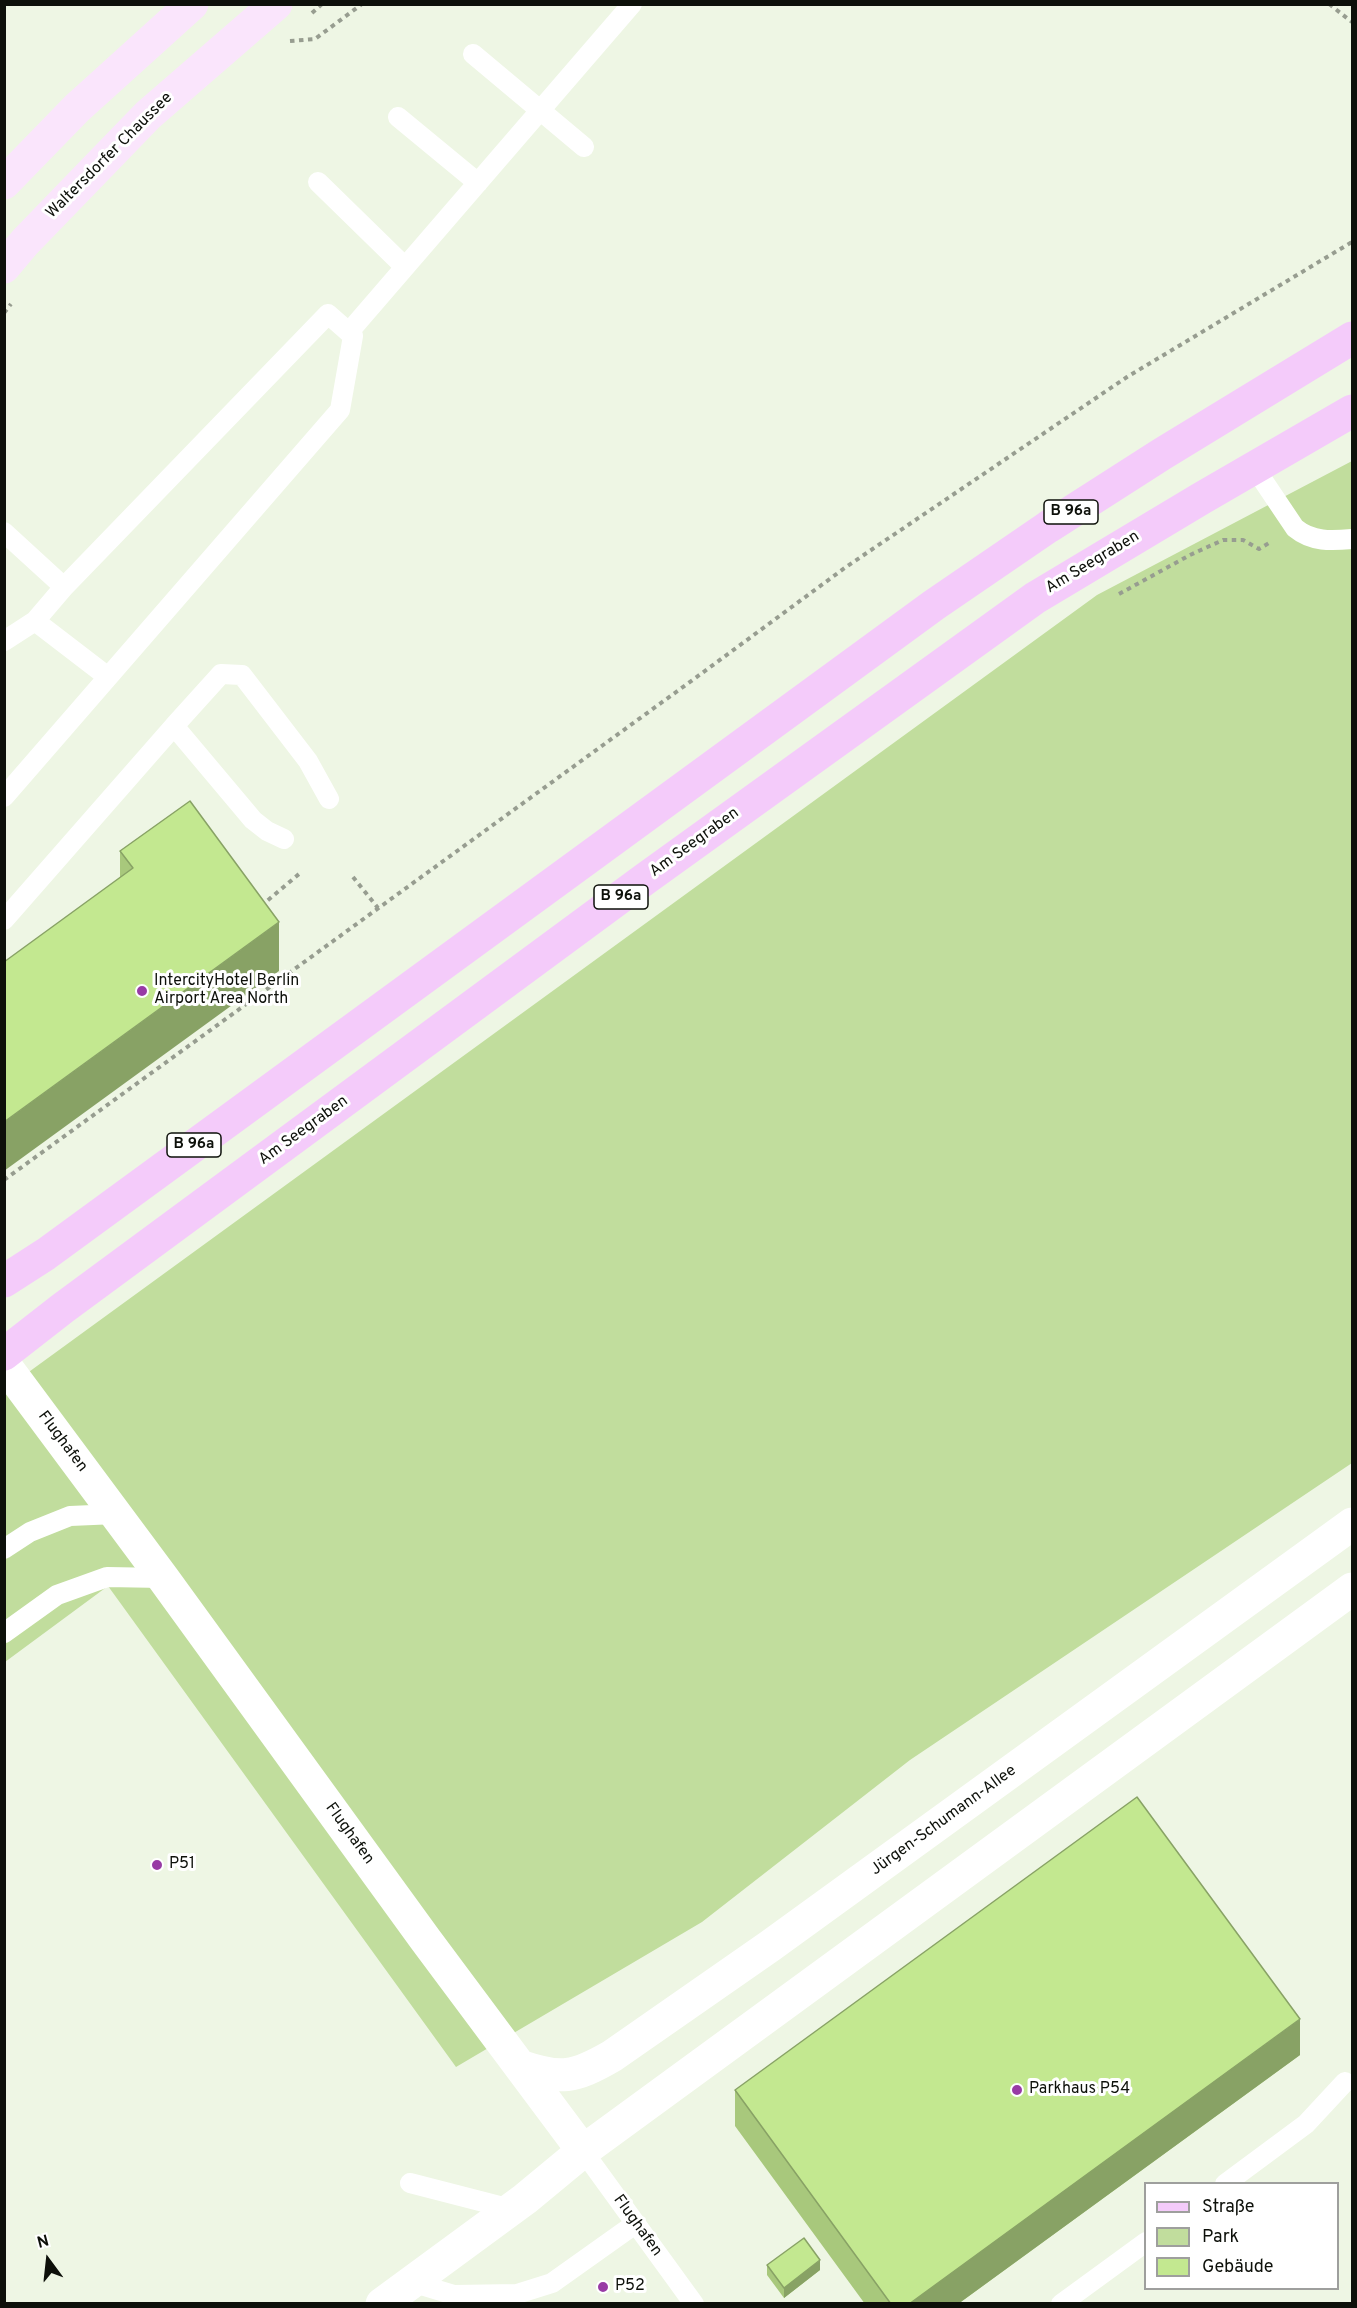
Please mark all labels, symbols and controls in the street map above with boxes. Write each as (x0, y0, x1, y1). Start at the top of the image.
street label: Waltersdorfer Chaussee (43, 89, 177, 223)
road number: B 96a (1044, 500, 1098, 524)
street label: Am Seegraben (1043, 528, 1143, 598)
street label: Am Seegraben (647, 804, 743, 882)
road number: B 96a (594, 885, 648, 909)
place label: IntercityHotel Berlin Airport Area North (154, 972, 299, 1010)
marker: IntercityHotel Berlin Airport Area North (135, 984, 149, 998)
street label: Am Seegraben (256, 1092, 352, 1170)
road number: B 96a (167, 1133, 221, 1157)
street label: Flughafen (33, 1408, 91, 1476)
street label: Jürgen-Schumann-Allee (867, 1762, 1021, 1880)
street label: Flughafen (320, 1800, 378, 1868)
place label: P51 (169, 1855, 195, 1875)
marker: P51 (150, 1858, 164, 1872)
place label: Parkhaus P54 (1029, 2080, 1130, 2100)
marker: Parkhaus P54 (1010, 2083, 1024, 2097)
legend (1144, 2182, 1339, 2290)
street label: Flughafen (608, 2192, 666, 2260)
text: Straße (1202, 2196, 1254, 2219)
text: Park (1202, 2226, 1239, 2249)
north arrow (18, 2230, 78, 2290)
text: N (35, 2231, 51, 2254)
text: Gebäude (1202, 2256, 1274, 2279)
place label: P52 (615, 2277, 645, 2297)
marker: P52 (596, 2280, 610, 2294)

